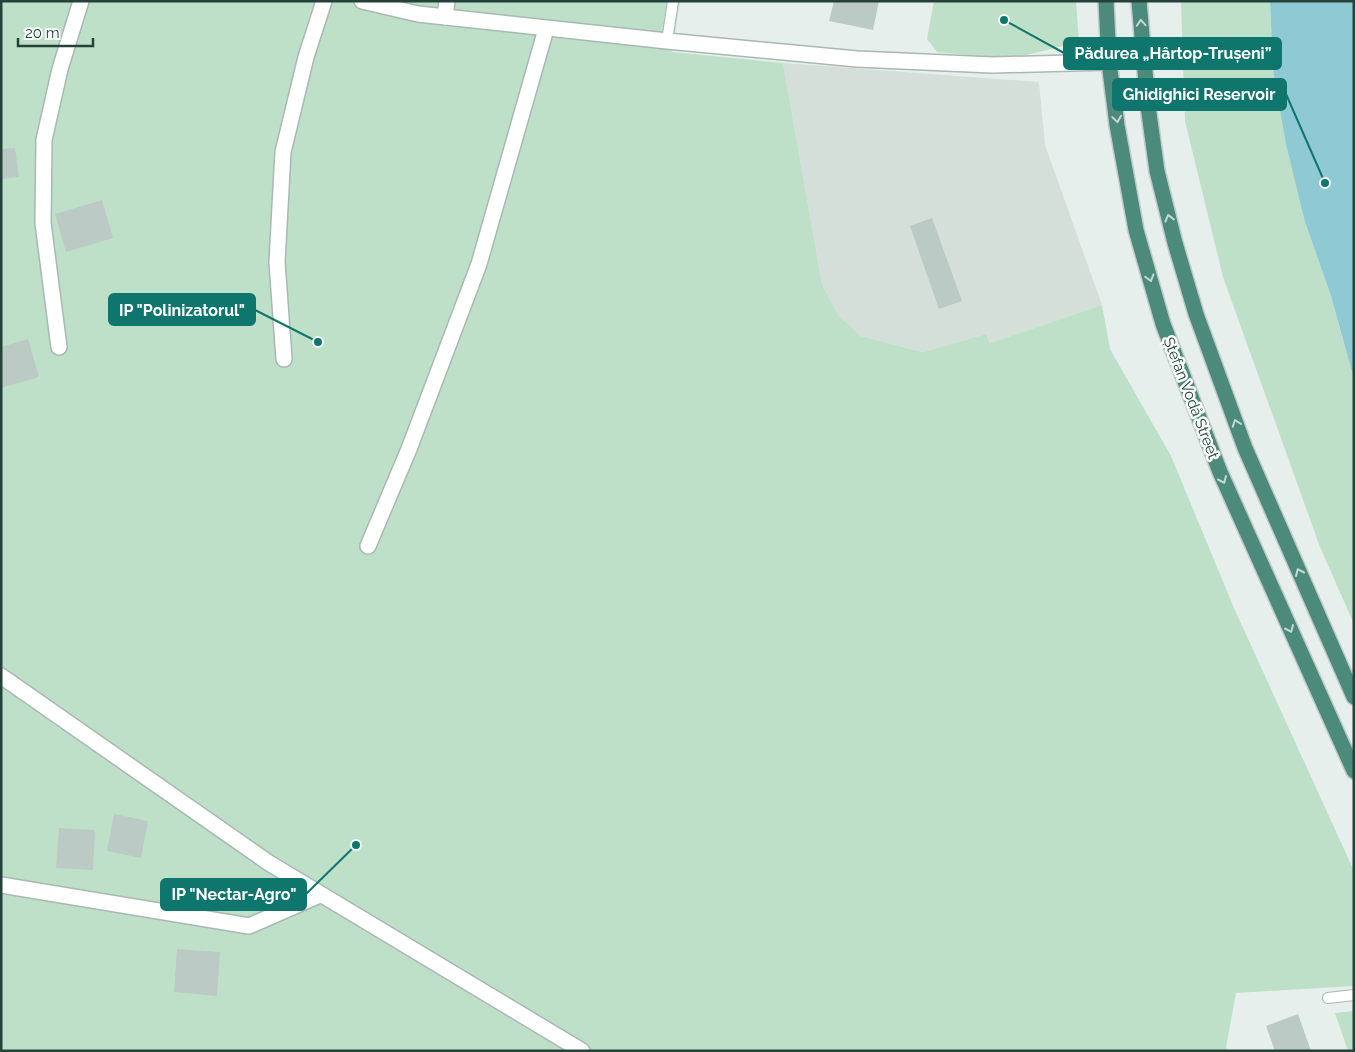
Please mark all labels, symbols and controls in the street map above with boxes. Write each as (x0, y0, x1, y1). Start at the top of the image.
scale bar (18, 15, 92, 47)
one-way arrow (1135, 19, 1146, 27)
text: 20 m (25, 24, 60, 42)
callout: Pădurea „Hârtop-Trușeni” (1064, 38, 1281, 69)
text: Pădurea „Hârtop-Trușeni” (1075, 44, 1271, 63)
callout: Ghidighici Reservoir (1113, 79, 1286, 110)
text: Ghidighici Reservoir (1123, 85, 1275, 104)
one-way arrow (1111, 115, 1121, 124)
one-way arrow (1164, 214, 1175, 223)
one-way arrow (1144, 274, 1155, 283)
callout: IP "Polinizatorul" (109, 294, 255, 325)
text: IP "Polinizatorul" (119, 301, 245, 320)
street label: Ștefan Vodă Street (1160, 335, 1222, 461)
one-way arrow (1232, 419, 1242, 427)
one-way arrow (1217, 475, 1228, 484)
one-way arrow (1295, 568, 1306, 577)
one-way arrow (1283, 624, 1294, 633)
callout: IP "Nectar-Agro" (161, 879, 306, 910)
text: IP "Nectar-Agro" (172, 885, 297, 904)

